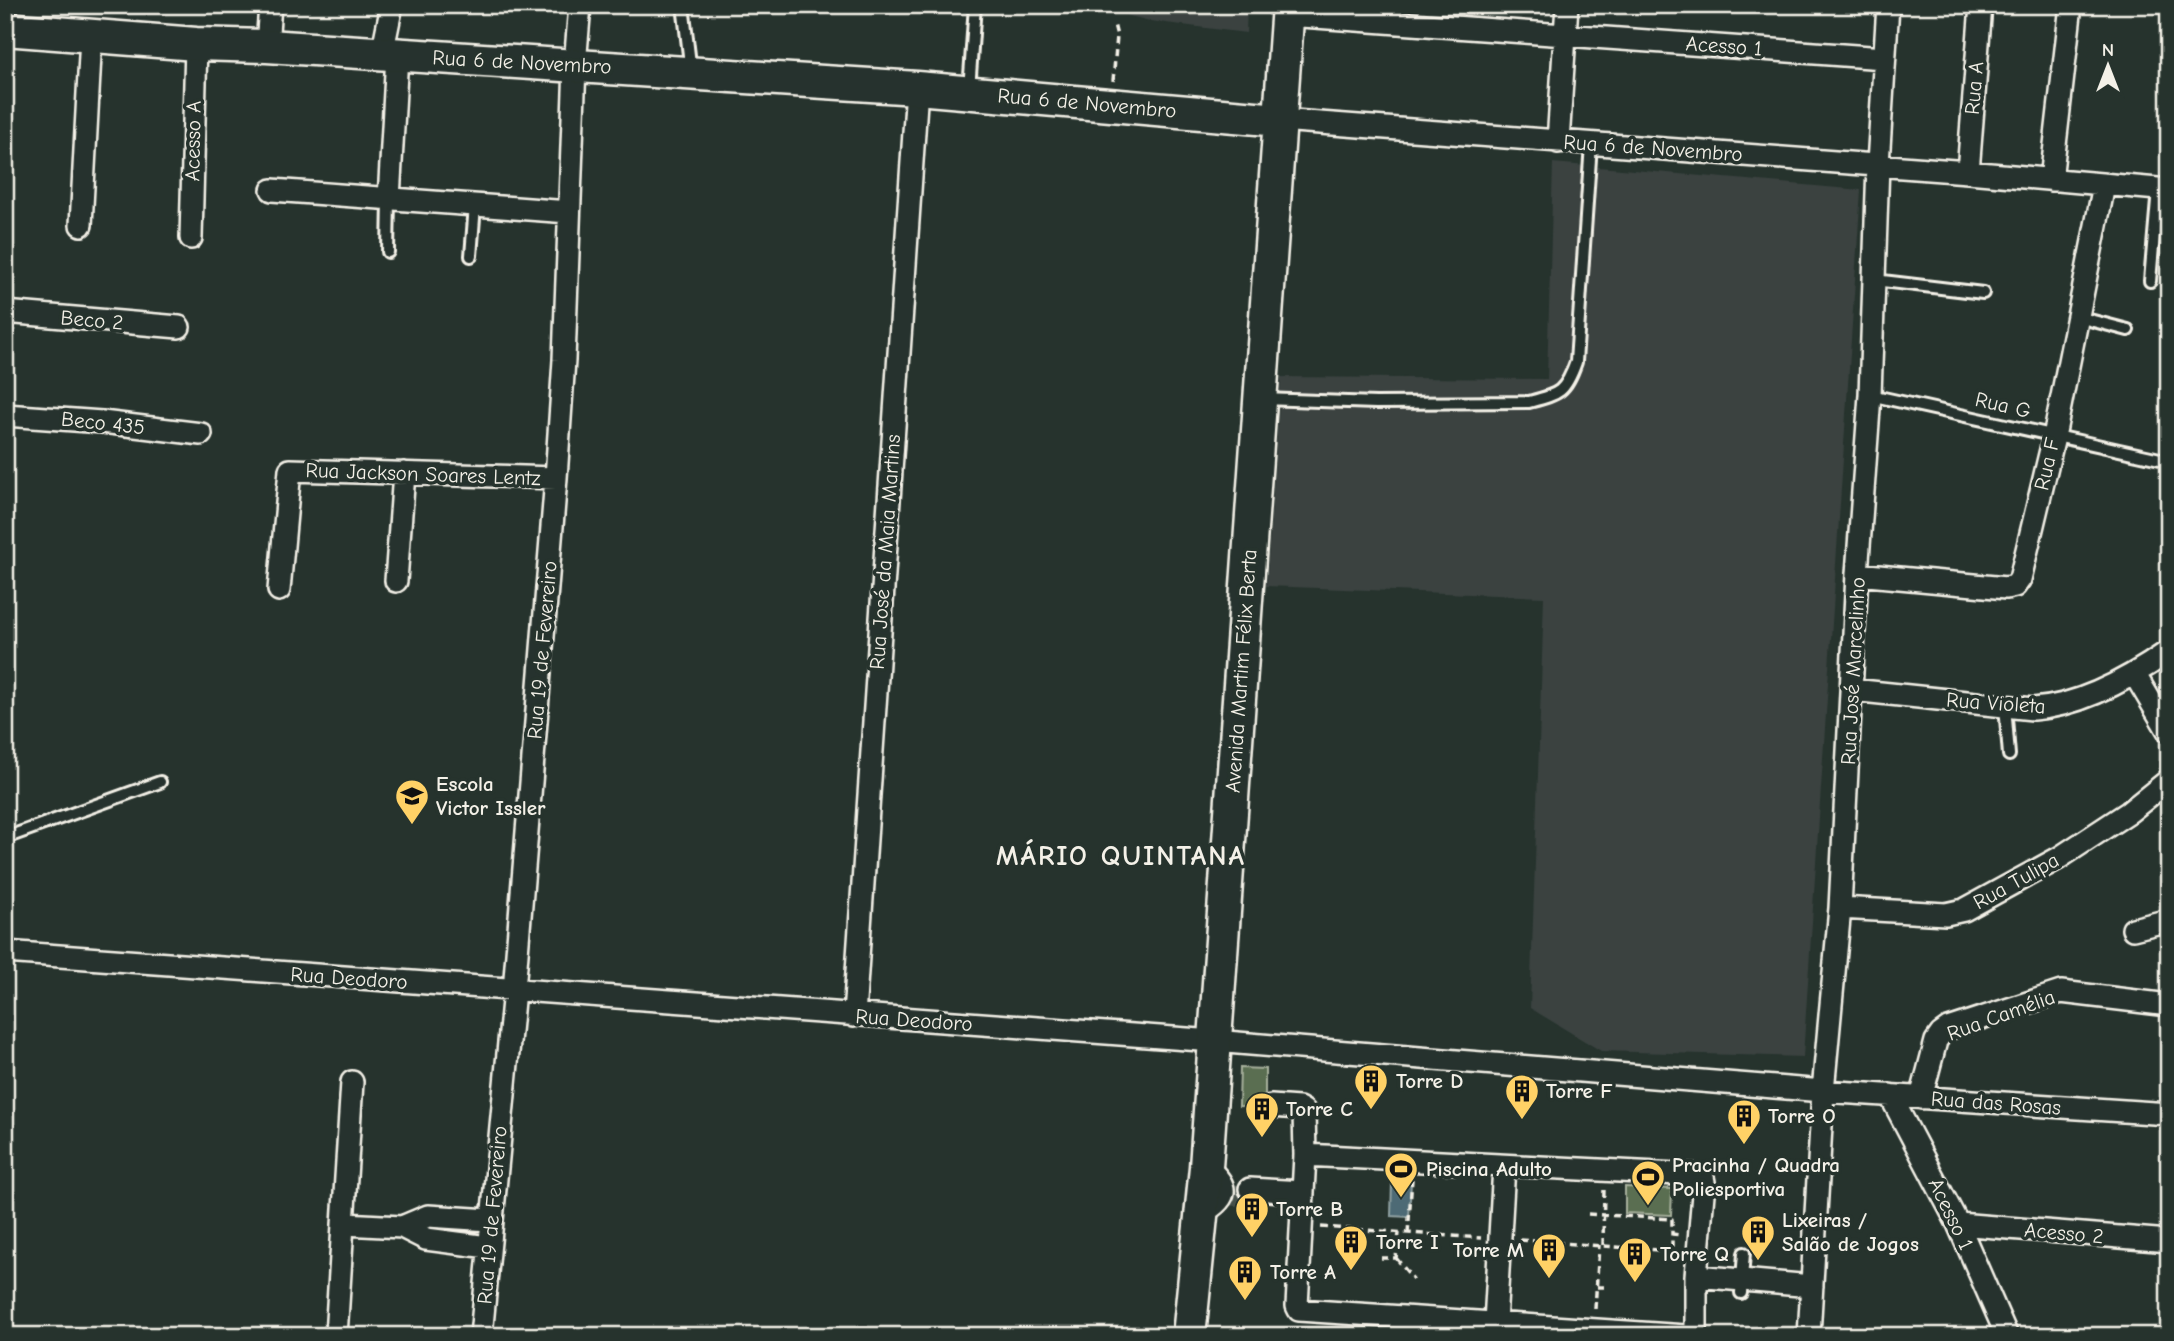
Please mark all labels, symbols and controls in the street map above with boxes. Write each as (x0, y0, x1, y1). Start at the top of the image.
street label: Acesso 1 (1685, 31, 1763, 61)
north arrow (2072, 32, 2142, 102)
text: N (2102, 39, 2114, 61)
street label: Rua 6 de Novembro (432, 45, 612, 79)
street label: Rua A (1960, 60, 1988, 116)
street label: Rua 6 de Novembro (997, 83, 1177, 123)
street label: Acesso A (180, 101, 206, 181)
street label: Rua 6 de Novembro (1563, 130, 1743, 166)
street label: Beco 2 (60, 305, 124, 335)
street label: Rua G (1973, 387, 2033, 423)
street label: Beco 435 (60, 407, 146, 439)
street label: Rua José da Maia Martins (865, 434, 905, 670)
street label: Rua F (2029, 435, 2065, 493)
street label: Rua Jackson Soares Lentz (305, 458, 541, 490)
street label: Avenida Martim Félix Berta (1221, 548, 1261, 794)
street label: Rua 19 de Fevereiro (522, 560, 562, 740)
street label: Rua José Marcelinho (1836, 577, 1870, 765)
street label: Rua Violeta (1945, 688, 2047, 718)
place label: Escola Victor Issler (436, 772, 546, 820)
school or university icon: Escola Victor Issler (393, 777, 431, 826)
district label: MÁRIO QUINTANA (996, 839, 1246, 872)
street label: Rua Tulipa (1969, 848, 2063, 914)
street label: Rua Deodoro (290, 962, 408, 994)
street label: Rua Camélia (1944, 984, 2058, 1046)
street label: Rua Deodoro (855, 1004, 973, 1036)
building icon: Torre D (1352, 1062, 1390, 1111)
place label: Torre D (1396, 1069, 1463, 1093)
building icon: Torre F (1503, 1072, 1541, 1121)
place label: Torre F (1546, 1079, 1613, 1103)
street label: Rua das Rosas (1930, 1086, 2062, 1120)
building icon: Torre C (1243, 1090, 1281, 1139)
place label: Torre C (1286, 1097, 1353, 1121)
building icon: Torre O (1725, 1097, 1763, 1146)
place label: Torre O (1768, 1104, 1836, 1128)
street label: Rua 19 de Fevereiro (472, 1125, 512, 1305)
sports icon: Piscina Adulto (1382, 1150, 1420, 1199)
place label: Pracinha / Quadra Poliesportiva (1672, 1153, 1840, 1201)
place label: Piscina Adulto (1426, 1157, 1552, 1181)
sports icon: Pracinha / Quadra Poliesportiva (1629, 1158, 1667, 1207)
street label: Acesso 1 (1923, 1174, 1979, 1254)
building icon: Torre B (1233, 1190, 1271, 1239)
place label: Torre B (1276, 1197, 1343, 1221)
place label: Lixeiras / Salão de Jogos (1782, 1208, 1919, 1256)
building icon: Lixeiras / Salão de Jogos (1739, 1213, 1777, 1262)
street label: Acesso 2 (2023, 1218, 2105, 1248)
building icon: Torre I (1332, 1223, 1370, 1272)
place label: Torre I (1376, 1230, 1439, 1254)
building icon: Torre M (1530, 1231, 1568, 1280)
building icon: Torre Q (1616, 1235, 1654, 1284)
place label: Torre M (1453, 1238, 1524, 1262)
place label: Torre Q (1660, 1242, 1729, 1266)
building icon: Torre A (1226, 1253, 1264, 1302)
place label: Torre A (1270, 1260, 1336, 1284)

